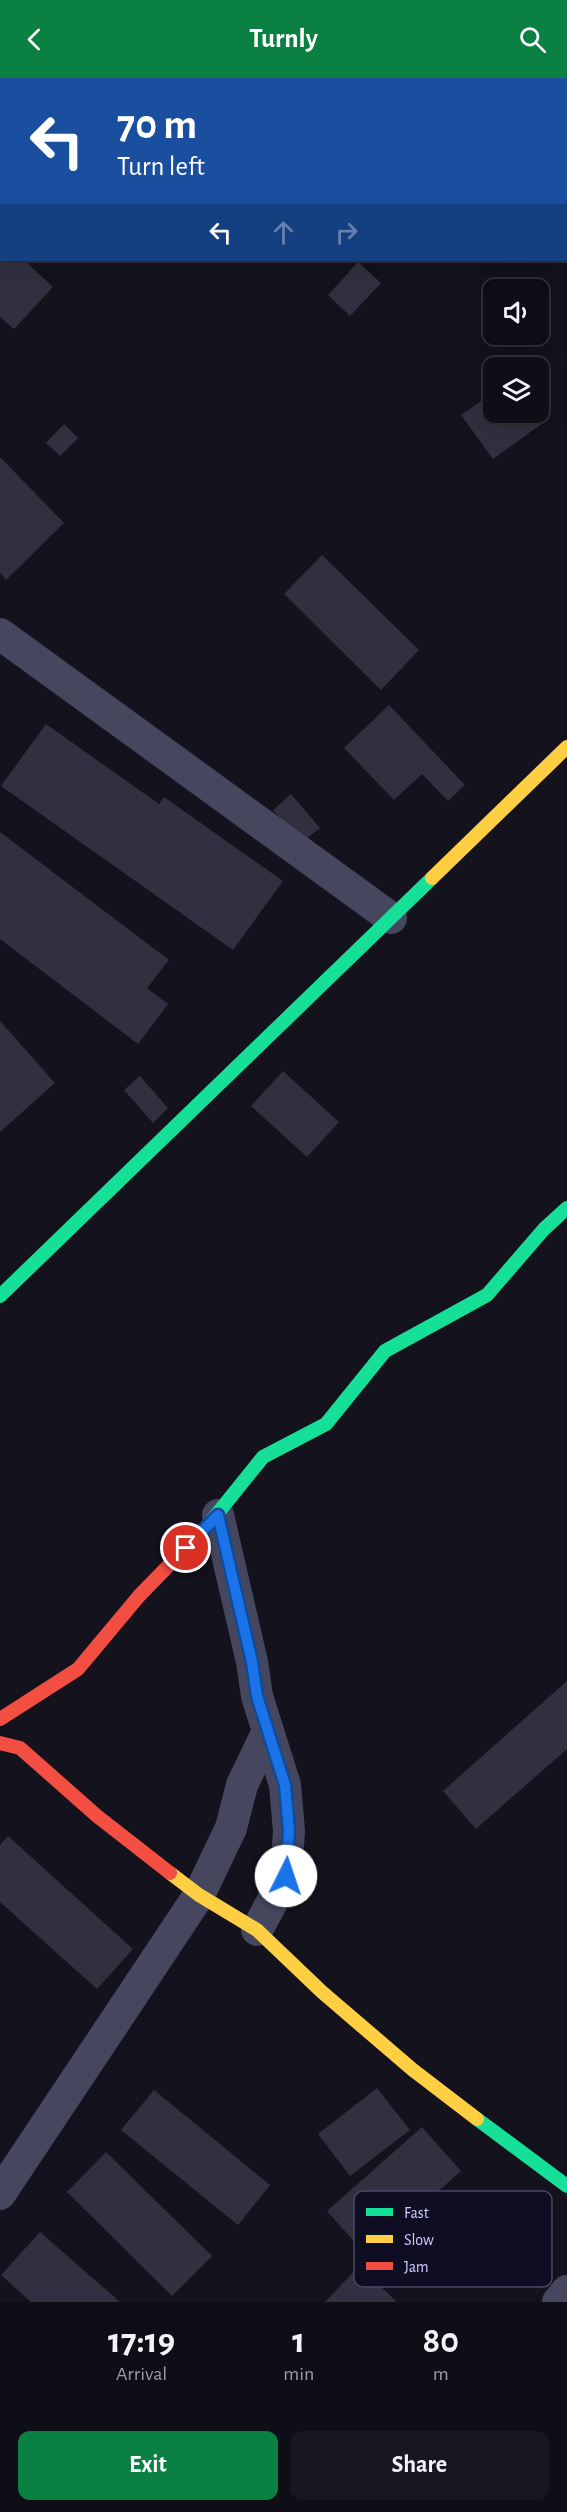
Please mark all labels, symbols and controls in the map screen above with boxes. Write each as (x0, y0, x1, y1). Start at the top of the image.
icon: back (18, 23, 51, 56)
icon: search (516, 23, 549, 56)
text: Turnly (249, 25, 318, 52)
icon: left (18, 102, 96, 180)
text: 70 m (117, 104, 197, 146)
text: Turn left (117, 153, 205, 180)
icon: left (204, 216, 237, 249)
icon: ahead (267, 216, 300, 249)
icon: right (330, 216, 363, 249)
map controls (483, 279, 549, 423)
button: sound (483, 279, 549, 345)
button: layers (483, 357, 549, 423)
pin (160, 1522, 211, 1573)
icon: arrive (169, 1531, 202, 1564)
position arrow (254, 1844, 318, 1908)
legend (354, 2191, 552, 2287)
text: Fast (404, 2205, 429, 2221)
text: Slow (404, 2232, 434, 2248)
text: Jam (404, 2259, 429, 2275)
text: 17:19 (108, 2323, 175, 2359)
text: 1 (292, 2323, 305, 2359)
text: 80 (422, 2323, 459, 2359)
text: Arrival (116, 2364, 167, 2384)
text: min (283, 2364, 314, 2384)
text: m (433, 2364, 449, 2384)
button: Exit (18, 2431, 278, 2500)
button: Share (290, 2431, 549, 2500)

